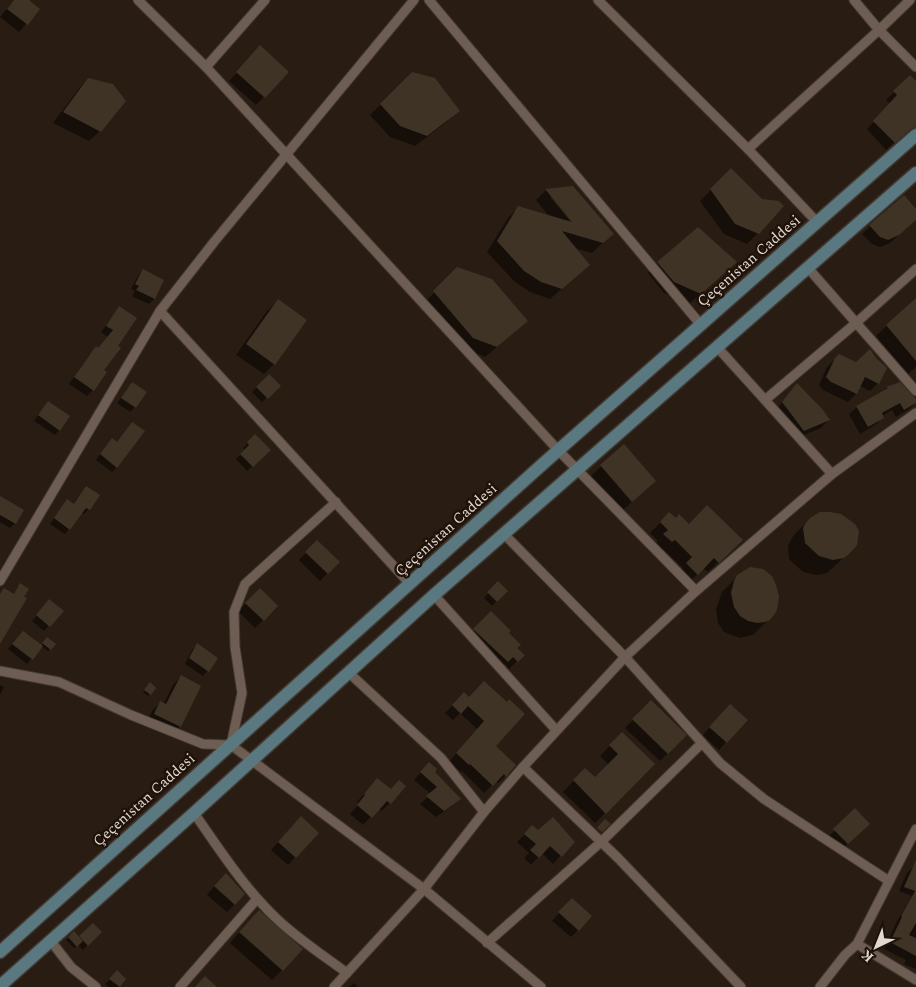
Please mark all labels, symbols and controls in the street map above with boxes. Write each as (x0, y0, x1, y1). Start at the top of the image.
street label: Çeçenistan Caddesi (692, 209, 806, 313)
street label: Çeçenistan Caddesi (390, 478, 502, 582)
street label: Çeçenistan Caddesi (88, 748, 200, 852)
north arrow (851, 922, 901, 972)
text: K (856, 945, 879, 968)

